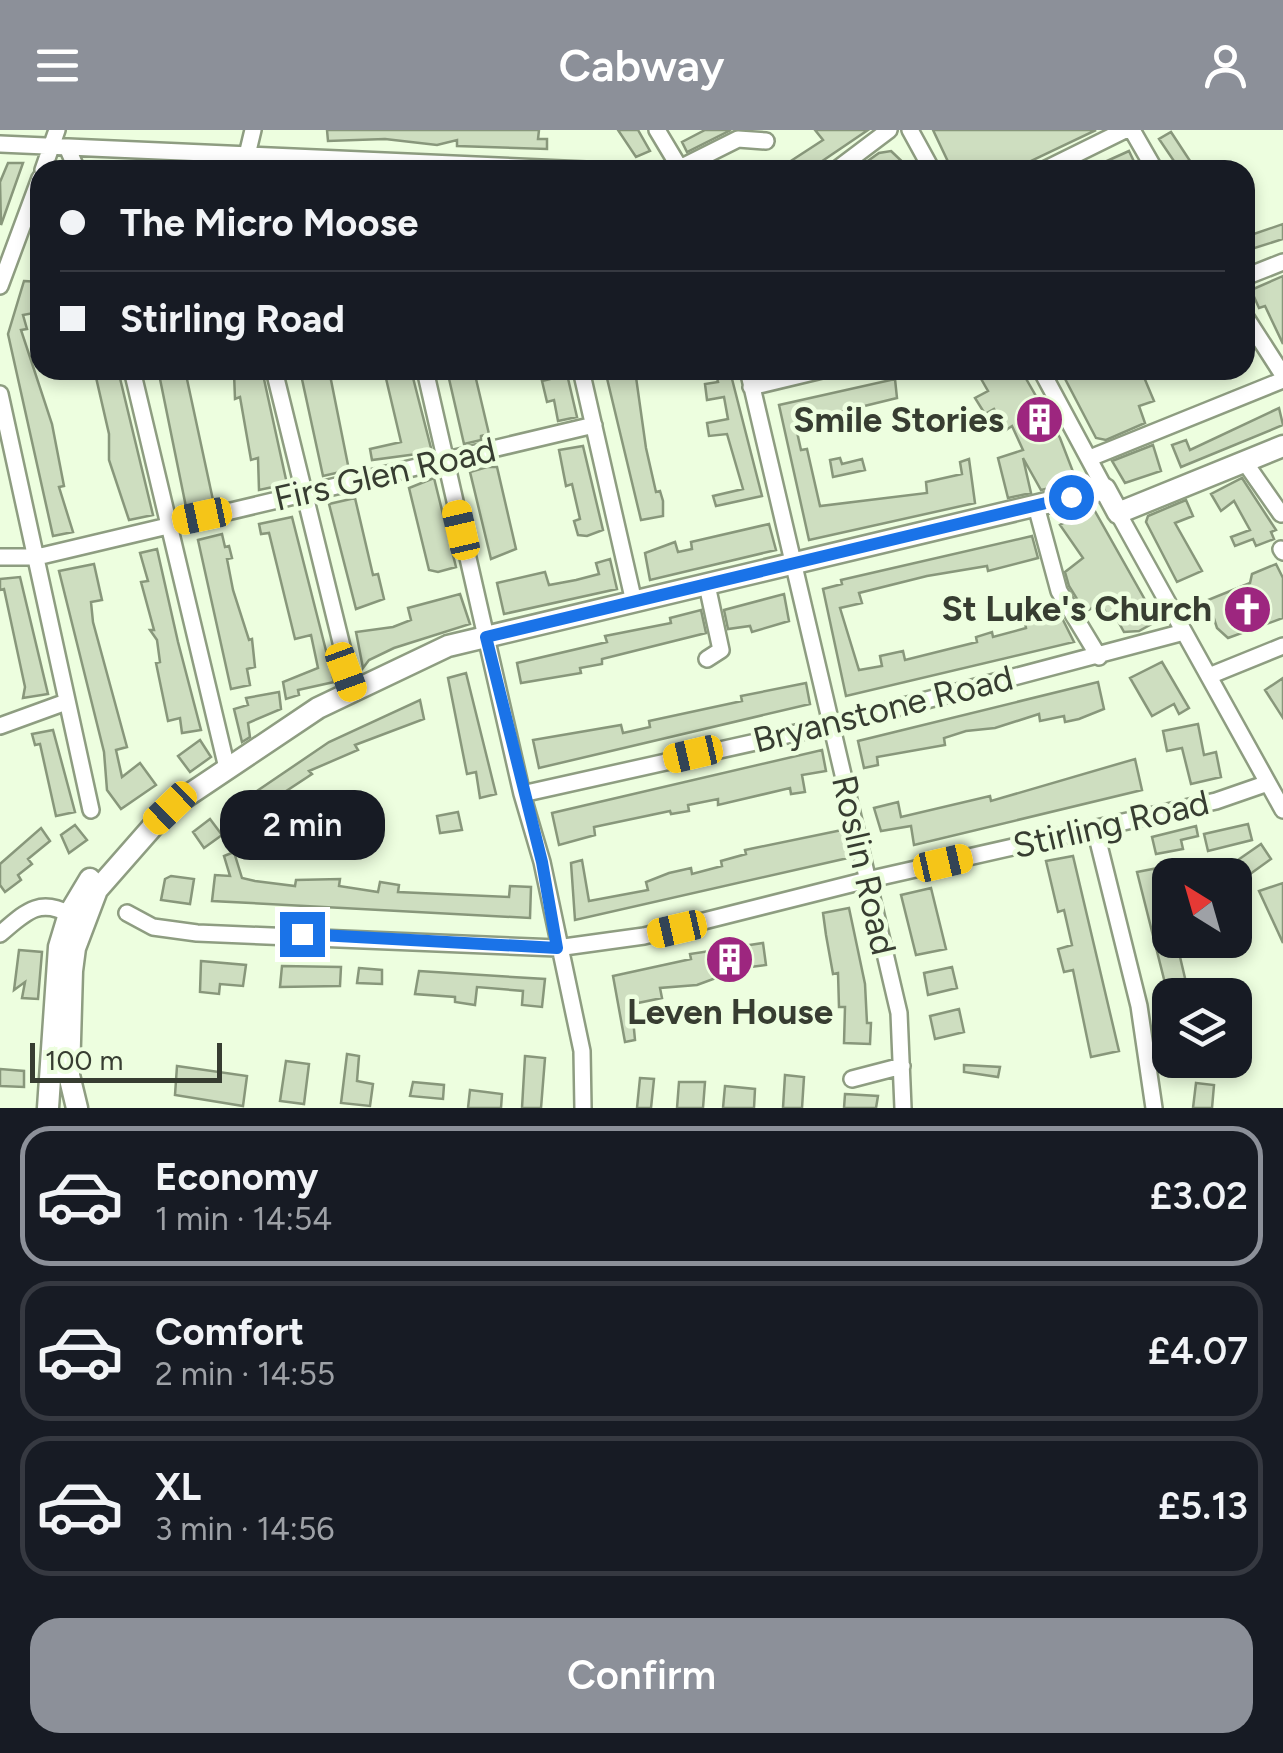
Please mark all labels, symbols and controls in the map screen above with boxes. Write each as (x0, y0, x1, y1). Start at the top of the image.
icon: menu (30, 38, 85, 93)
text: Cabway (558, 38, 725, 92)
icon: person (1198, 38, 1253, 93)
text: The Micro Moose (120, 200, 418, 246)
text: Stirling Road (120, 296, 345, 342)
building icon: Smile Stories (1013, 394, 1065, 446)
place label: Smile Stories (793, 399, 1004, 441)
street label: Firs Glen Road (270, 428, 500, 520)
route start (1049, 475, 1094, 520)
car (170, 495, 234, 537)
car (440, 497, 482, 563)
church icon: St Luke's Church (1221, 583, 1273, 635)
place label: St Luke's Church (942, 588, 1212, 630)
car (322, 639, 370, 705)
street label: Bryanstone Road (749, 656, 1017, 762)
car (660, 733, 726, 775)
street label: Roslin Road (823, 771, 905, 959)
car (138, 776, 202, 840)
street label: Stirling Road (1009, 781, 1213, 867)
callout: 2 min (220, 789, 384, 859)
text: 2 min (263, 806, 342, 844)
car (910, 842, 976, 884)
north arrow (1152, 858, 1252, 958)
map controls (1152, 858, 1252, 1078)
car (644, 908, 710, 950)
route end (280, 912, 325, 957)
building icon: Leven House (704, 934, 756, 986)
button: layers (1152, 978, 1252, 1078)
place label: Leven House (627, 991, 833, 1033)
scale bar (30, 1038, 222, 1083)
text: 100 m (45, 1043, 123, 1077)
icon: car (35, 1151, 125, 1241)
text: Economy (155, 1154, 318, 1200)
text: £3.02 (1150, 1173, 1248, 1219)
text: 1 min · 14:54 (155, 1200, 332, 1238)
icon: car (35, 1306, 125, 1396)
text: Comfort (155, 1309, 304, 1355)
text: £4.07 (1148, 1328, 1248, 1374)
text: 2 min · 14:55 (155, 1355, 335, 1393)
icon: car (35, 1461, 125, 1551)
text: XL (155, 1464, 201, 1510)
text: £5.13 (1158, 1483, 1248, 1529)
text: 3 min · 14:56 (155, 1510, 334, 1548)
button: Confirm (30, 1618, 1253, 1733)

